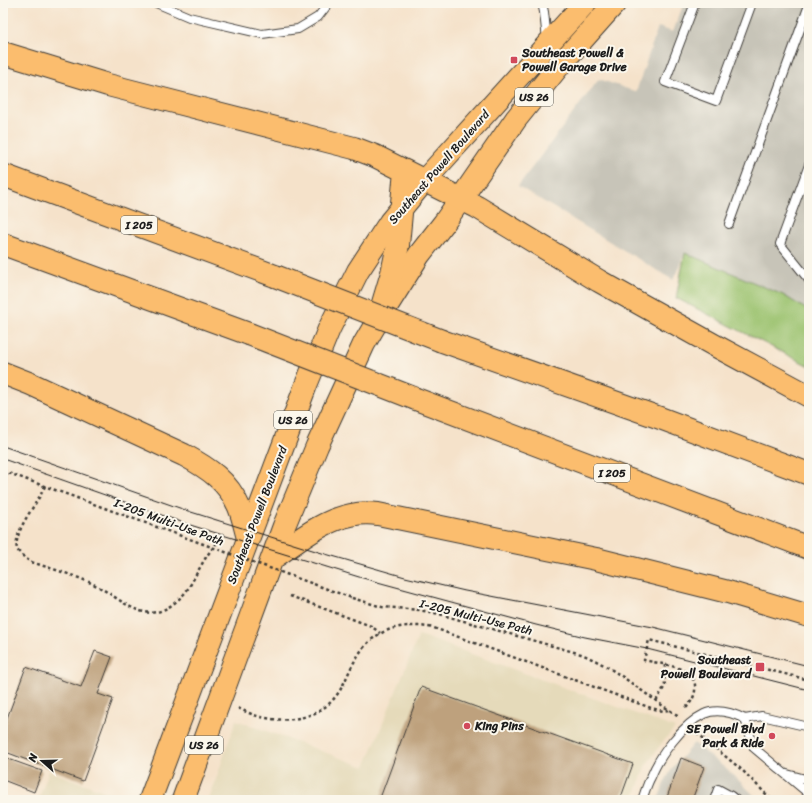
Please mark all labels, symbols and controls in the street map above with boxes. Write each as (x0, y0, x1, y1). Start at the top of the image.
place label: Southeast Powell & Powell Garage Drive (521, 42, 628, 78)
marker: Southeast Powell & Powell Garage Drive (509, 55, 519, 65)
road number: US 26 (515, 88, 553, 106)
street label: Southeast Powell Boulevard (383, 104, 496, 229)
road number: I 205 (121, 216, 157, 234)
road number: US 26 (274, 411, 312, 429)
street label: Southeast Powell Boulevard (221, 442, 294, 587)
road number: I 205 (594, 464, 630, 482)
street label: I-205 Multi-Use Path (110, 492, 227, 552)
street label: I-205 Multi-Use Path (416, 592, 535, 642)
place label: Southeast Powell Boulevard (661, 649, 753, 685)
marker: Southeast Powell Boulevard (754, 661, 766, 673)
place label: King Pins (474, 715, 524, 737)
place label: SE Powell Blvd Park & Ride (685, 718, 766, 754)
marker: King Pins (462, 721, 472, 731)
marker: SE Powell Blvd Park & Ride (767, 731, 777, 741)
road number: US 26 (185, 736, 223, 754)
north arrow (22, 741, 62, 781)
text: N (22, 751, 43, 766)

